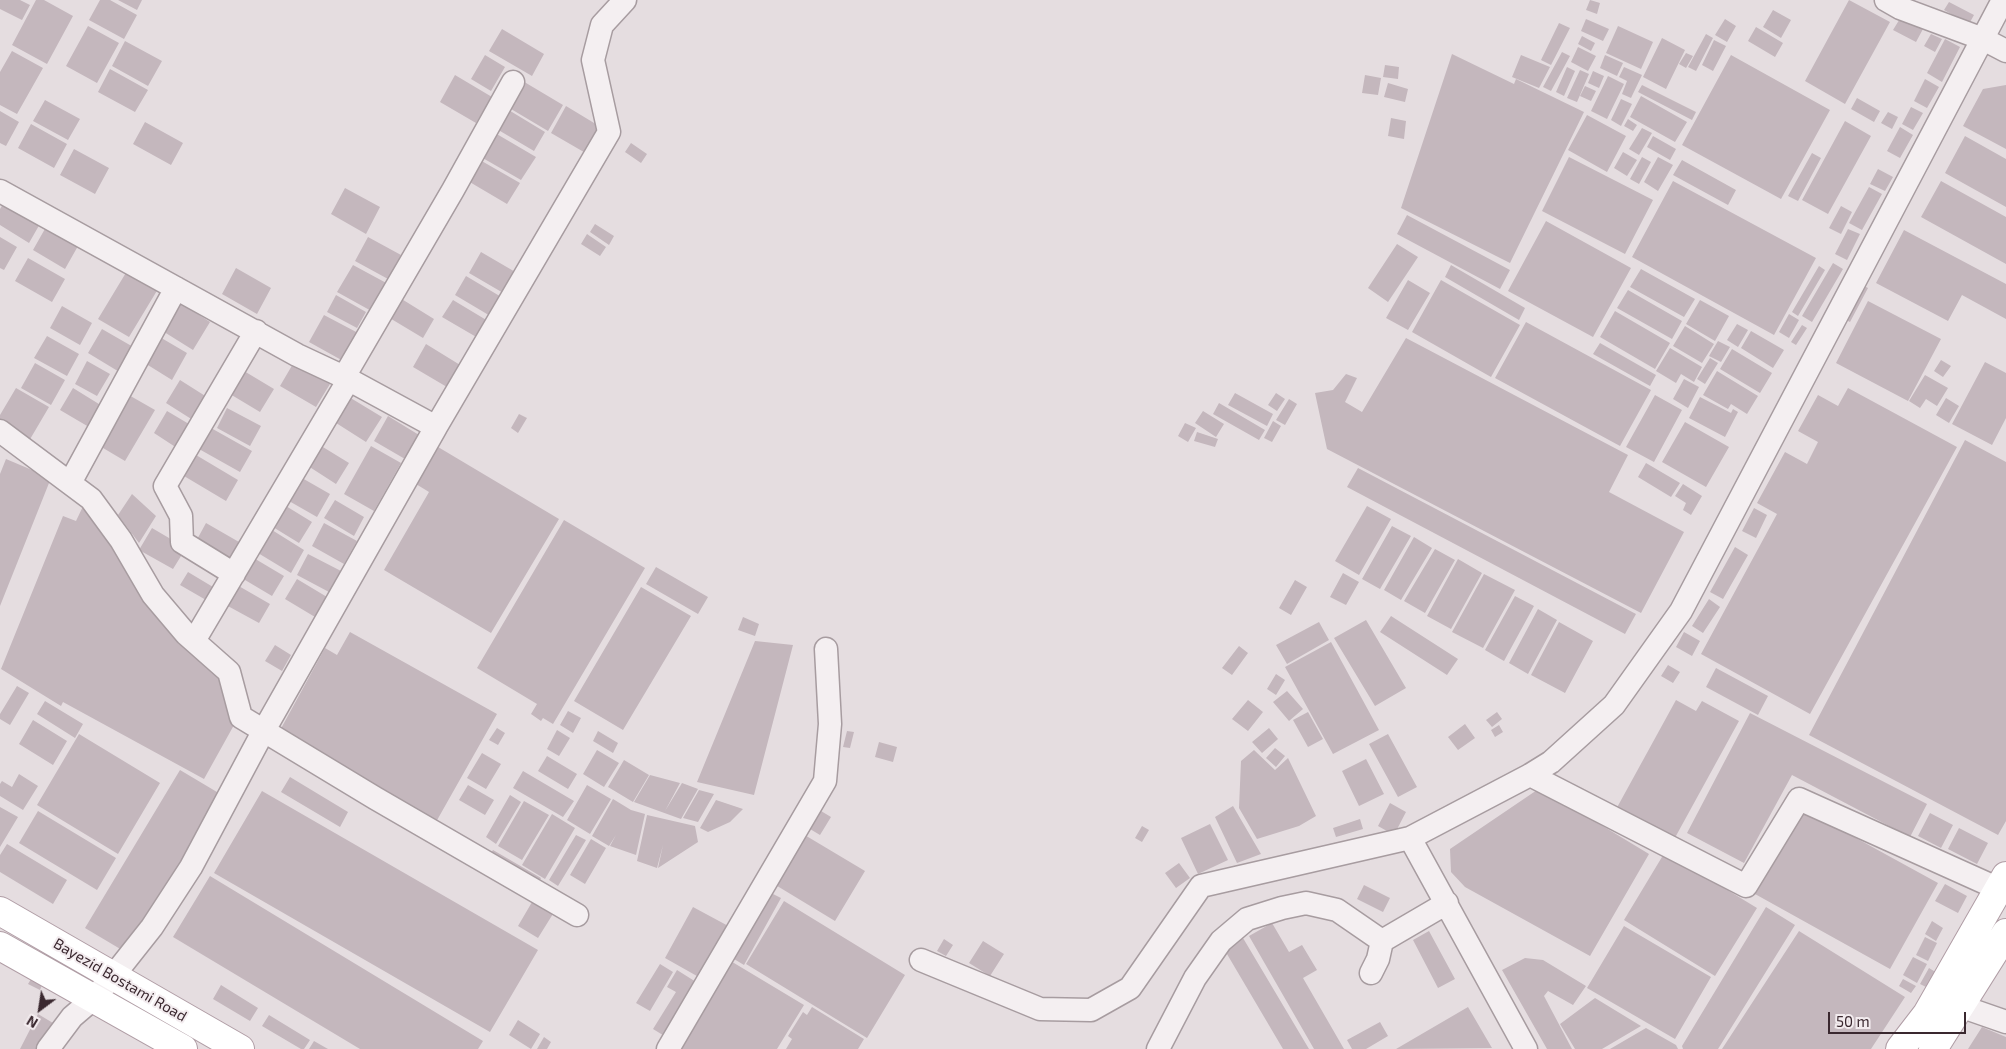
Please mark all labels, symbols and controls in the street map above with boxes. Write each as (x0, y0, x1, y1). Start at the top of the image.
street label: Bayezid Bostami Road (50, 934, 190, 1026)
north arrow (15, 984, 65, 1034)
scale bar (1831, 1002, 1968, 1034)
text: N (23, 1012, 41, 1032)
text: 50 m (1836, 1012, 1870, 1030)

